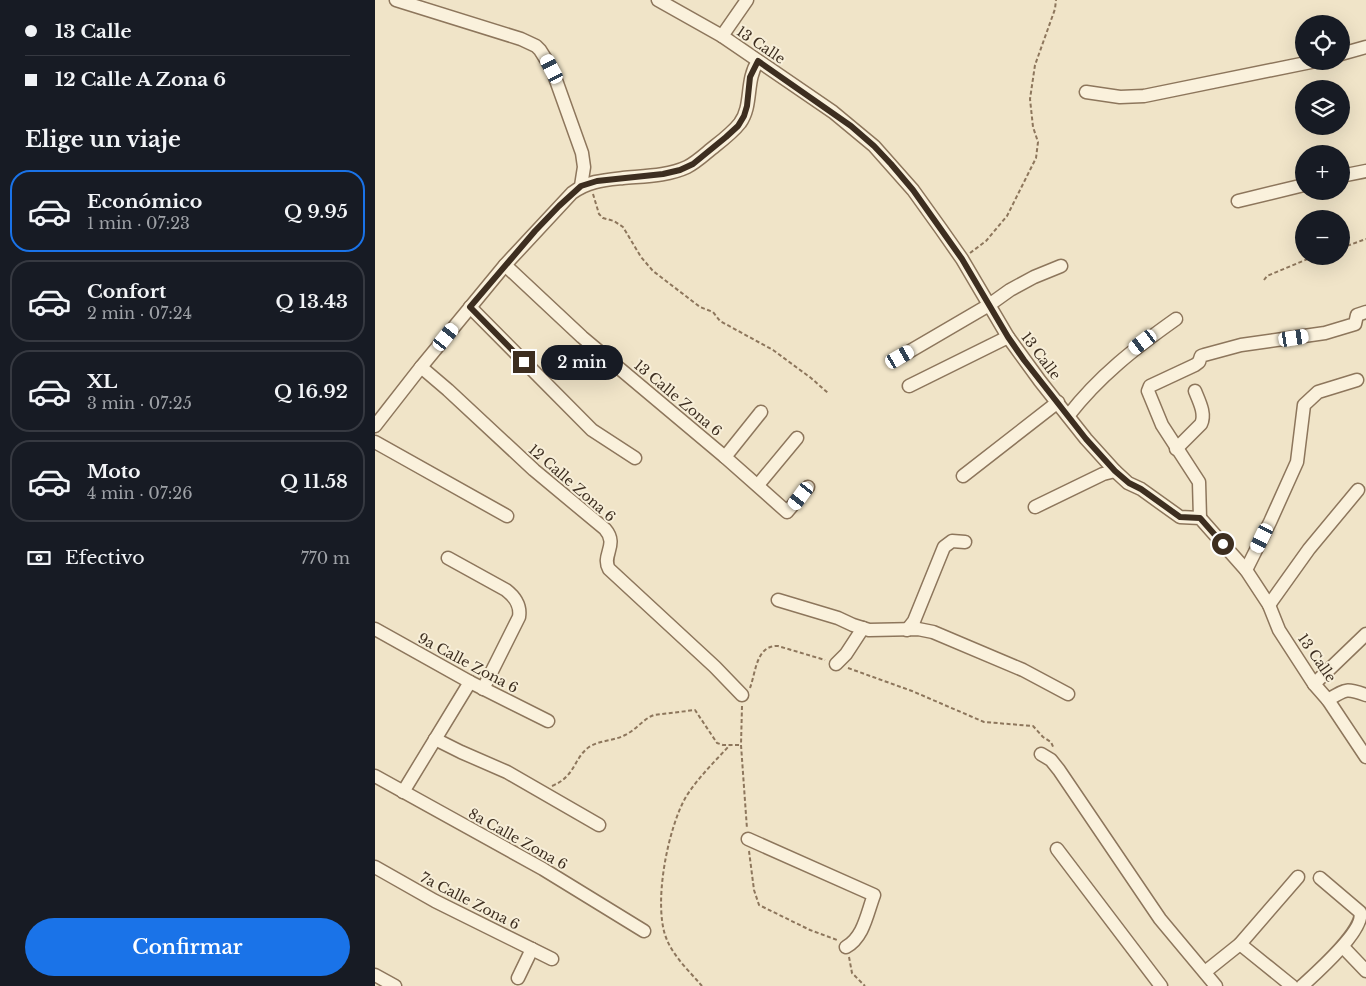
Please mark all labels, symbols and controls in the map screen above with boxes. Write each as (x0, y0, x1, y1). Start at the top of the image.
map controls (1295, 15, 1350, 265)
button: locate (1295, 15, 1350, 70)
text: 13 Calle (55, 20, 132, 43)
street label: 13 Calle (733, 22, 789, 68)
car (538, 52, 565, 86)
text: 12 Calle A Zona 6 (55, 68, 226, 91)
button: layers (1295, 80, 1350, 135)
text: Elige un viaje (25, 126, 181, 153)
button: + (1295, 145, 1350, 200)
icon: car (27, 189, 72, 234)
text: Económico (87, 190, 202, 213)
text: Q 9.95 (284, 200, 348, 223)
button: − (1295, 210, 1350, 265)
text: 1 min · 07:23 (87, 213, 190, 233)
icon: car (27, 279, 72, 324)
text: Confort (87, 280, 166, 303)
text: Q 13.43 (275, 290, 348, 313)
text: 2 min · 07:24 (87, 303, 192, 323)
car (430, 321, 461, 353)
car (1126, 327, 1159, 357)
car (1278, 328, 1309, 348)
street label: 13 Calle (1017, 329, 1065, 383)
car (883, 343, 916, 371)
callout: 2 min (541, 344, 624, 380)
route end (513, 351, 535, 373)
text: 2 min (557, 352, 607, 372)
street label: 13 Calle Zona 6 (630, 356, 726, 440)
icon: car (27, 369, 72, 414)
text: XL (87, 370, 117, 393)
text: Q 16.92 (274, 380, 348, 403)
text: 3 min · 07:25 (87, 393, 192, 413)
street label: 12 Calle Zona 6 (525, 440, 619, 526)
icon: car (27, 459, 72, 504)
text: Moto (87, 460, 141, 483)
text: Q 11.58 (280, 470, 348, 493)
car (785, 480, 816, 512)
text: 4 min · 07:26 (87, 483, 193, 503)
car (1248, 521, 1275, 555)
route start (1212, 533, 1234, 555)
icon: cash (25, 544, 53, 572)
text: Efectivo (65, 546, 145, 569)
text: 770 m (301, 548, 350, 568)
street label: 9a Calle Zona 6 (415, 629, 521, 697)
street label: 13 Calle (1294, 630, 1340, 686)
street label: 8a Calle Zona 6 (465, 804, 571, 874)
street label: 7a Calle Zona 6 (417, 868, 523, 934)
button: Confirmar (25, 918, 350, 976)

